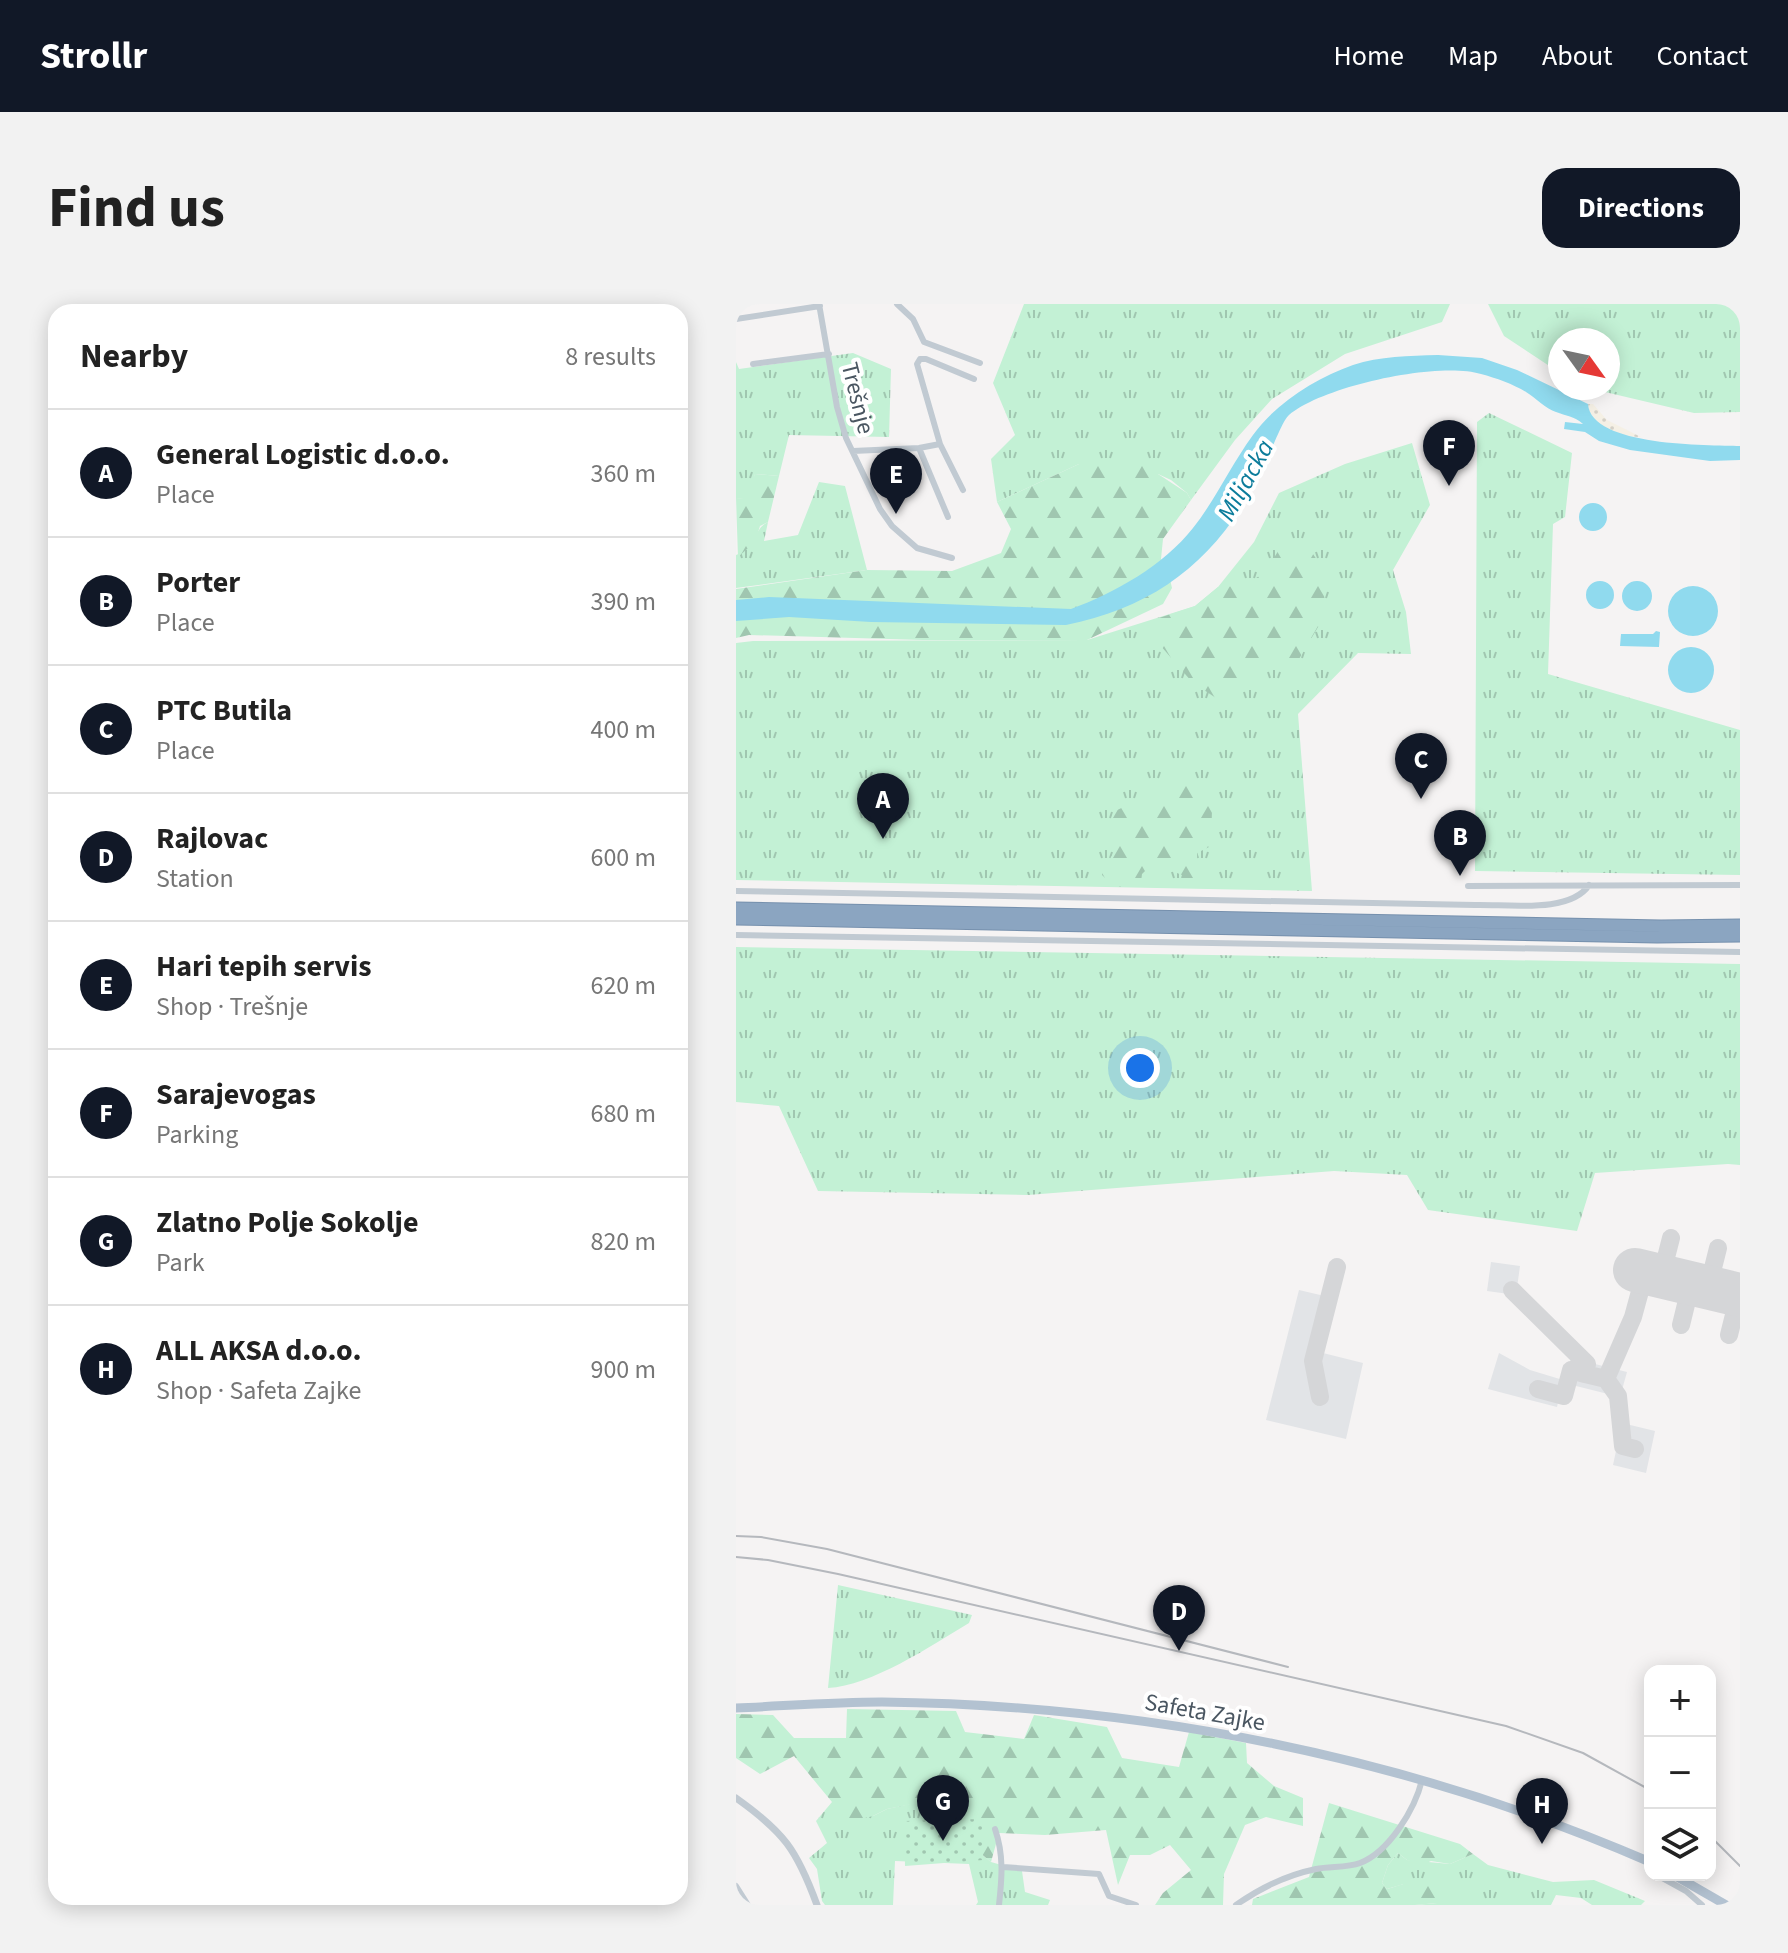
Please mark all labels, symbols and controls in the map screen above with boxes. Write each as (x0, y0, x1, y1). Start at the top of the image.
text: Strollr (40, 29, 147, 83)
text: Home (1333, 36, 1404, 76)
text: Map (1448, 36, 1498, 76)
text: About (1542, 36, 1613, 76)
text: Contact (1657, 36, 1748, 76)
button: Directions (1542, 168, 1740, 248)
text: Find us (48, 169, 225, 248)
north arrow (1548, 328, 1620, 400)
text: Nearby (80, 332, 188, 381)
text: 8 results (565, 338, 656, 375)
street label: Trešnje (832, 359, 883, 438)
pin: F (1423, 420, 1475, 486)
text: General Logistic d.o.o. (156, 433, 450, 476)
water label: Miljacka (1208, 433, 1283, 528)
pin: E (870, 448, 922, 514)
text: A (99, 455, 113, 492)
text: 360 m (590, 455, 656, 492)
text: Place (156, 476, 215, 513)
text: Porter (156, 561, 240, 604)
text: B (98, 583, 114, 620)
text: 390 m (590, 583, 656, 620)
text: Place (156, 604, 215, 641)
text: PTC Butila (156, 689, 292, 732)
text: C (98, 711, 114, 748)
text: 400 m (590, 711, 656, 748)
text: Place (156, 732, 215, 769)
pin: C (1395, 733, 1447, 799)
pin: A (857, 773, 909, 839)
pin: B (1434, 810, 1486, 876)
text: Rajlovac (156, 817, 268, 860)
text: D (98, 839, 114, 876)
text: 600 m (590, 839, 656, 876)
text: Station (156, 860, 234, 897)
text: Hari tepih servis (156, 945, 372, 988)
text: E (99, 967, 113, 1004)
text: 620 m (590, 967, 656, 1004)
text: Shop · Trešnje (156, 988, 308, 1025)
your location (1120, 1048, 1160, 1088)
text: Sarajevogas (156, 1073, 316, 1116)
text: F (99, 1095, 113, 1132)
text: 680 m (590, 1095, 656, 1132)
text: Parking (156, 1116, 238, 1153)
text: Zlatno Polje Sokolje (156, 1201, 418, 1244)
text: G (98, 1223, 114, 1260)
text: 820 m (590, 1223, 656, 1260)
text: Park (156, 1244, 205, 1281)
text: ALL AKSA d.o.o. (156, 1329, 361, 1372)
text: H (97, 1351, 115, 1388)
text: 900 m (590, 1351, 656, 1388)
text: Shop · Safeta Zajke (156, 1372, 361, 1409)
pin: D (1153, 1585, 1205, 1651)
map controls (1644, 1665, 1716, 1881)
button: + (1644, 1665, 1716, 1737)
street label: Safeta Zajke (1142, 1685, 1268, 1740)
button: − (1644, 1737, 1716, 1809)
pin: G (917, 1775, 969, 1841)
pin: H (1516, 1778, 1568, 1844)
button: layers (1644, 1809, 1716, 1881)

